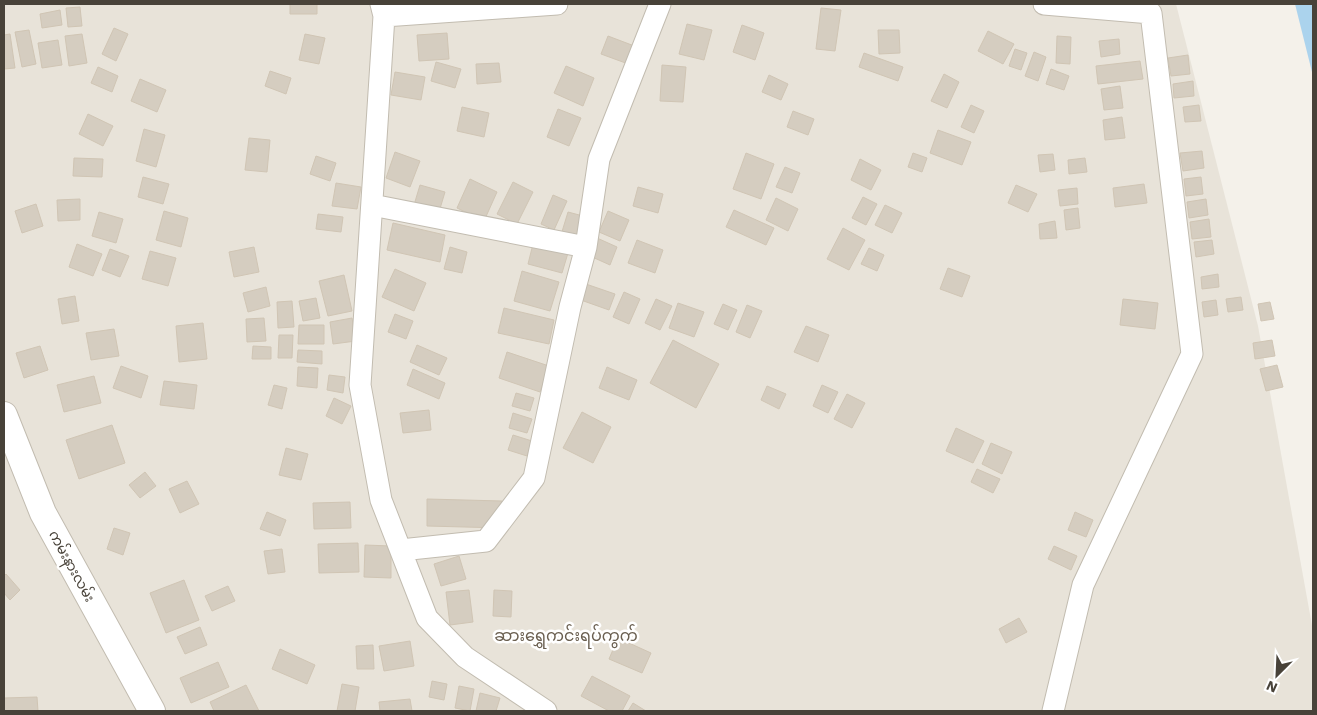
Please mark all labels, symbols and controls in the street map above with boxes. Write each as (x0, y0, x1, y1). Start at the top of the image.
street label: ကမ်းနားလမ်း (42, 526, 100, 607)
district label: ဆားရွှေကင်းရပ်ကွက် (494, 624, 638, 649)
north arrow (1252, 650, 1302, 700)
text: N (1264, 677, 1280, 696)

